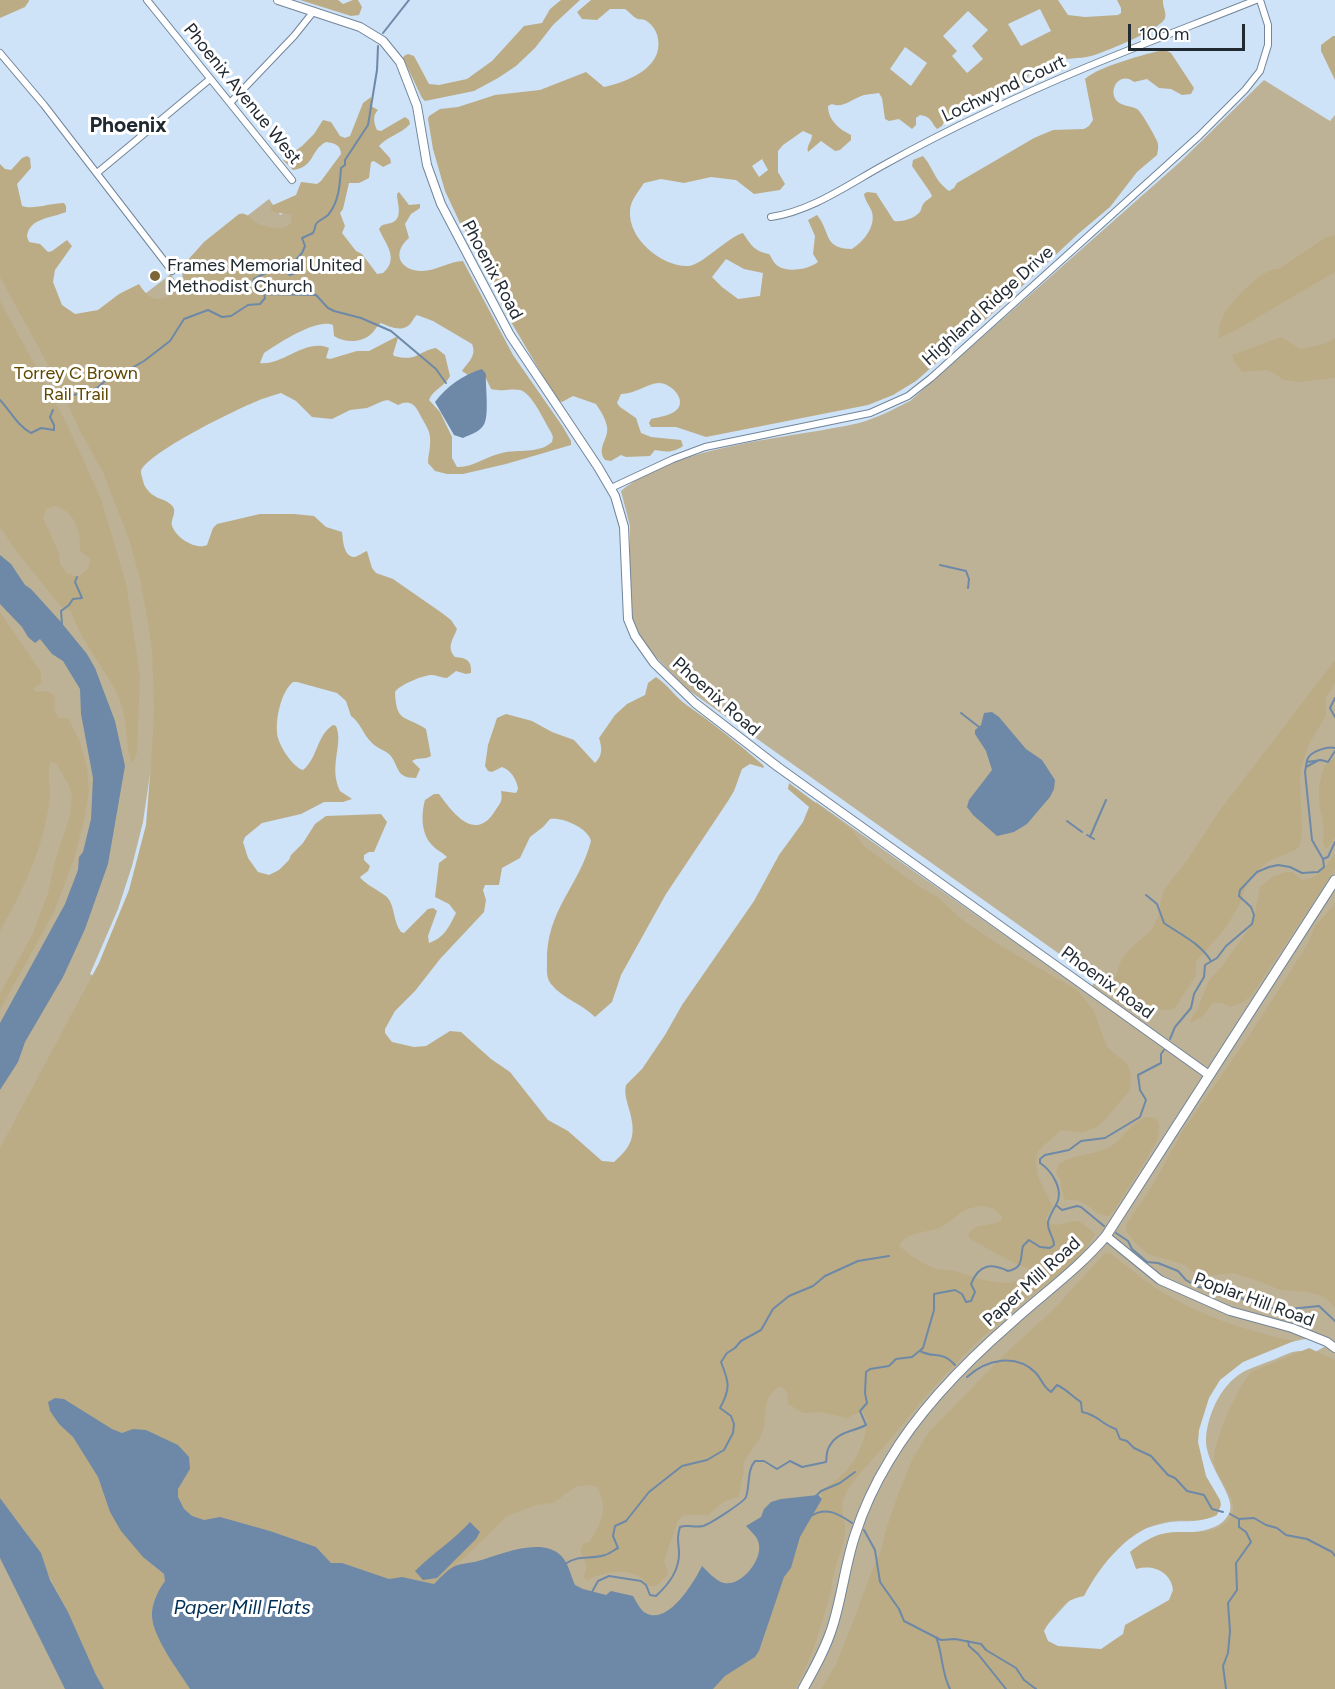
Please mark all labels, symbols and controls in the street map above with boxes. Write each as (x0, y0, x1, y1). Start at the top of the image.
scale bar (1131, 12, 1248, 50)
street label: Phoenix Avenue West (179, 19, 305, 169)
text: 100 m (1139, 23, 1189, 45)
street label: Lochwynd Court (939, 51, 1069, 127)
district label: Phoenix (89, 113, 167, 139)
street label: Phoenix Road (457, 217, 527, 323)
street label: Highland Ridge Drive (918, 241, 1058, 371)
place label: Frames Memorial United Methodist Church (167, 255, 363, 298)
marker: Frames Memorial United Methodist Church (148, 269, 162, 283)
park label: Torrey C Brown Rail Trail (14, 363, 138, 406)
street label: Phoenix Road (668, 653, 764, 741)
street label: Phoenix Road (1056, 942, 1158, 1024)
street label: Paper Mill Road (979, 1233, 1085, 1331)
street label: Poplar Hill Road (1191, 1268, 1317, 1332)
water label: Paper Mill Flats (173, 1596, 311, 1620)

